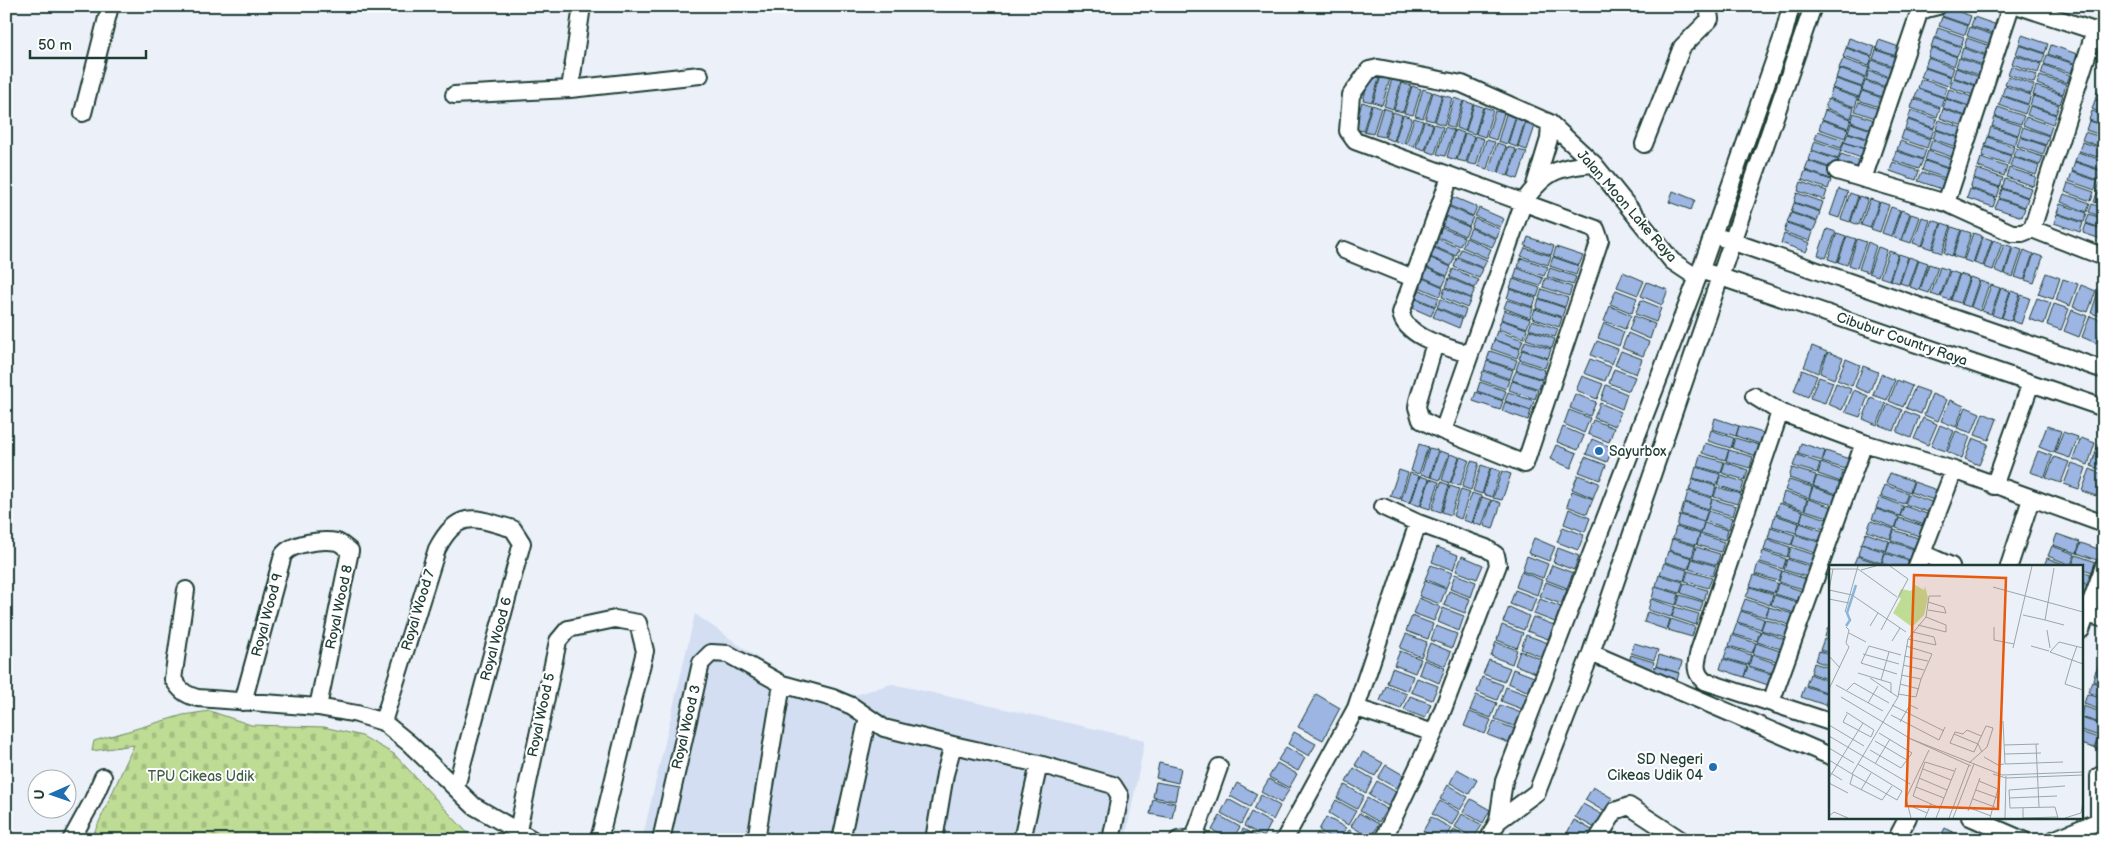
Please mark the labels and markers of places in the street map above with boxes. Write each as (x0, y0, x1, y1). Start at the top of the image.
place label: Sayurbox (1609, 443, 1667, 460)
marker: Sayurbox (1593, 445, 1605, 457)
place label: SD Negeri Cikeas Udik 04 (1607, 751, 1703, 784)
marker: SD Negeri Cikeas Udik 04 (1707, 761, 1719, 773)

